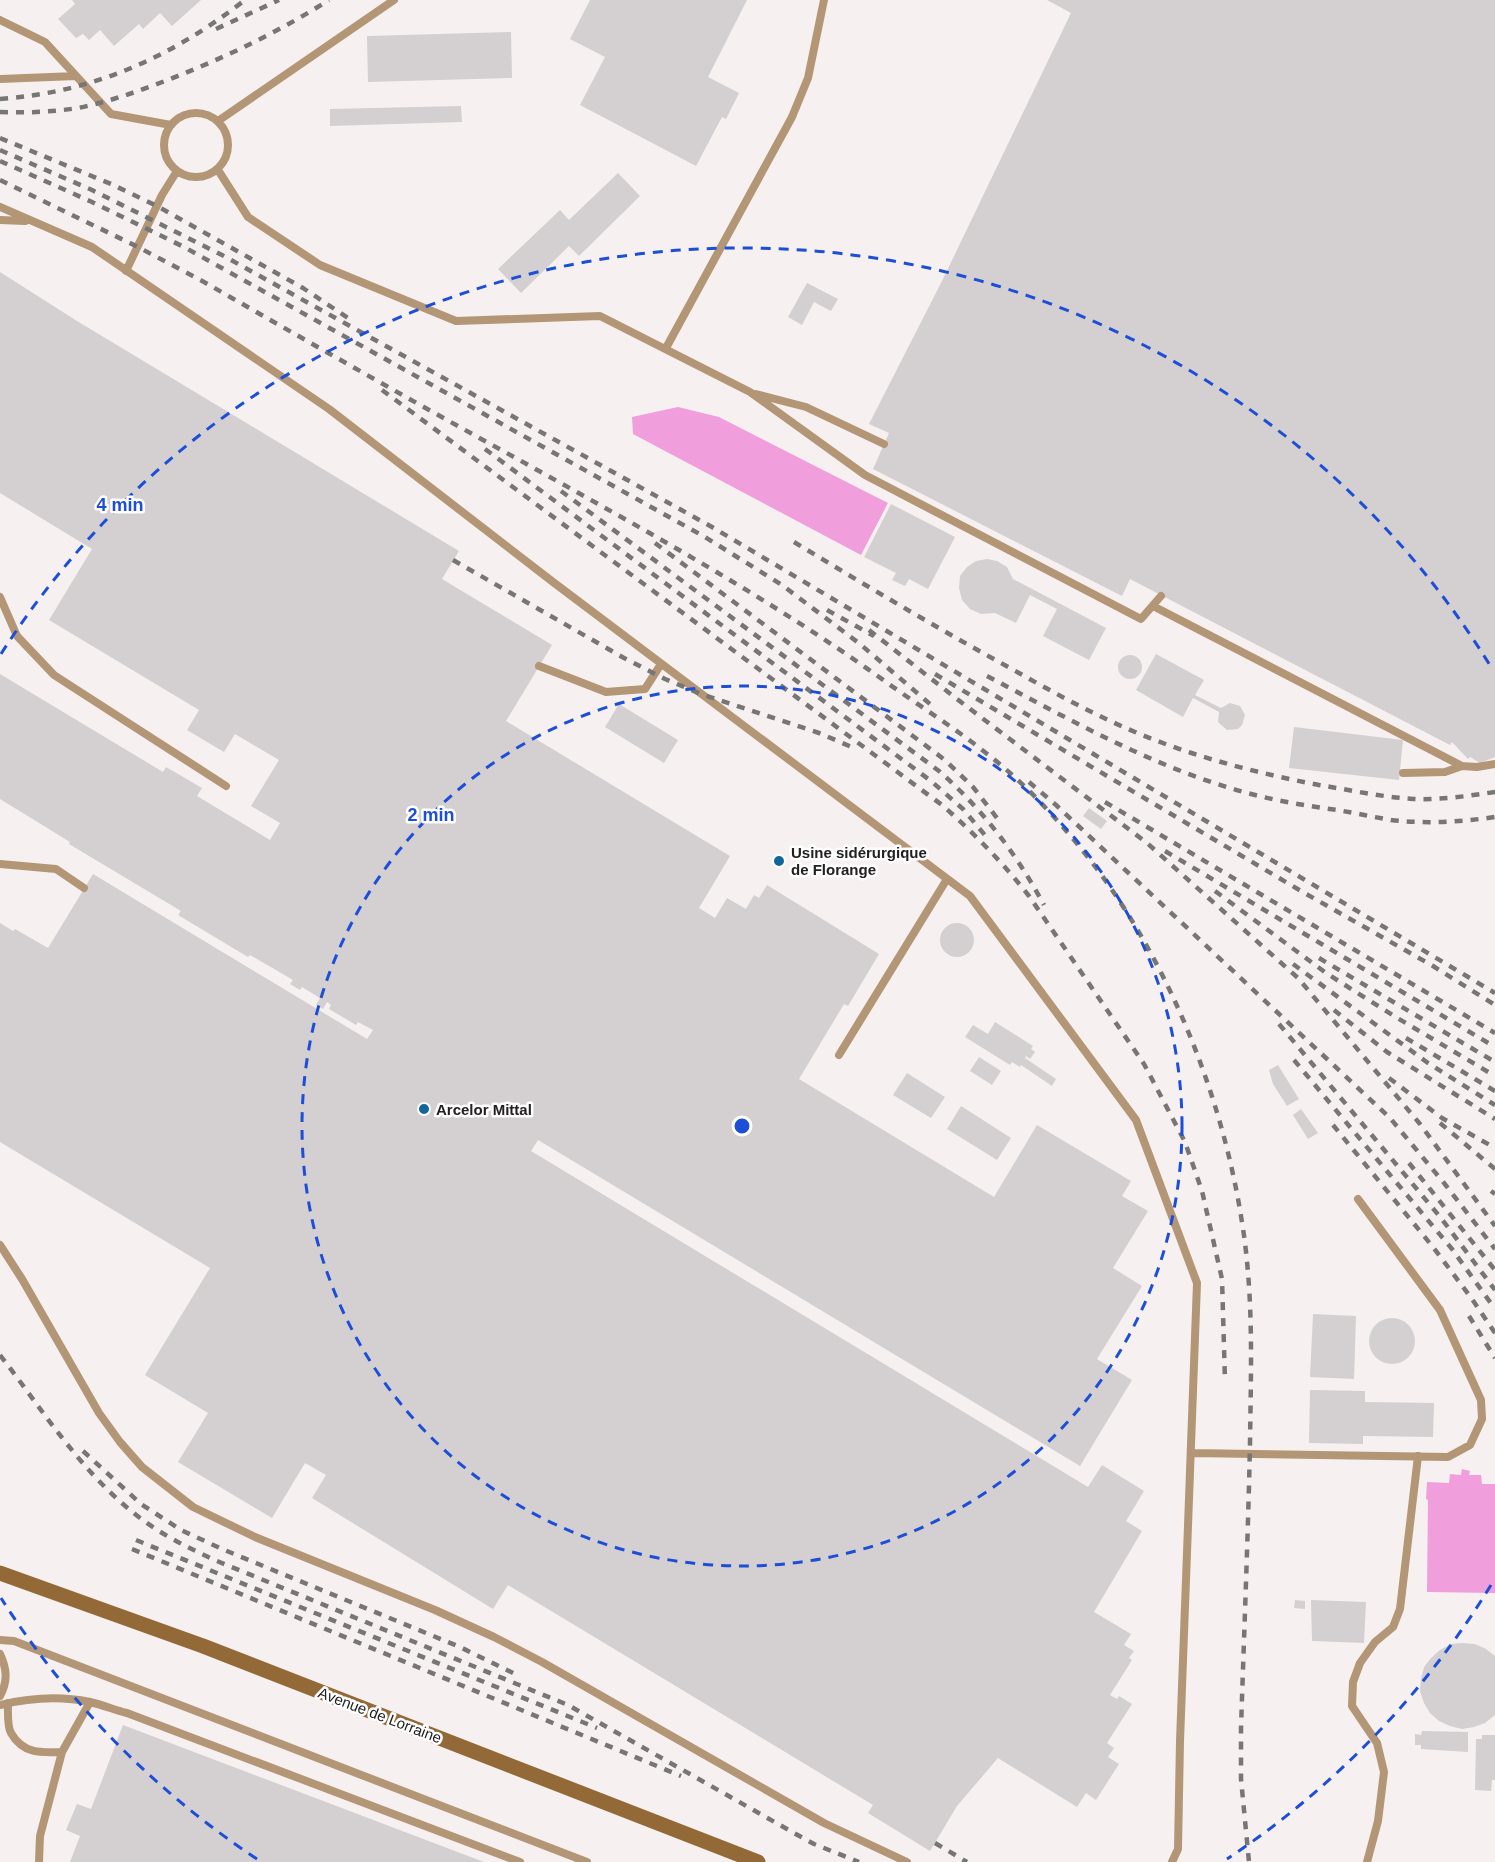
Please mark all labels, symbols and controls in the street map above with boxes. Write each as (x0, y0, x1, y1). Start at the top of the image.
text: 4 min (96, 495, 144, 515)
text: 2 min (407, 805, 455, 825)
place label: Usine sidérurgique de Florange (791, 844, 927, 878)
marker: Usine sidérurgique de Florange (772, 854, 786, 868)
place label: Arcelor Mittal (436, 1101, 532, 1118)
marker: Arcelor Mittal (417, 1102, 431, 1116)
centre of rings (732, 1116, 752, 1136)
street label: Avenue de Lorraine (316, 1684, 444, 1746)

